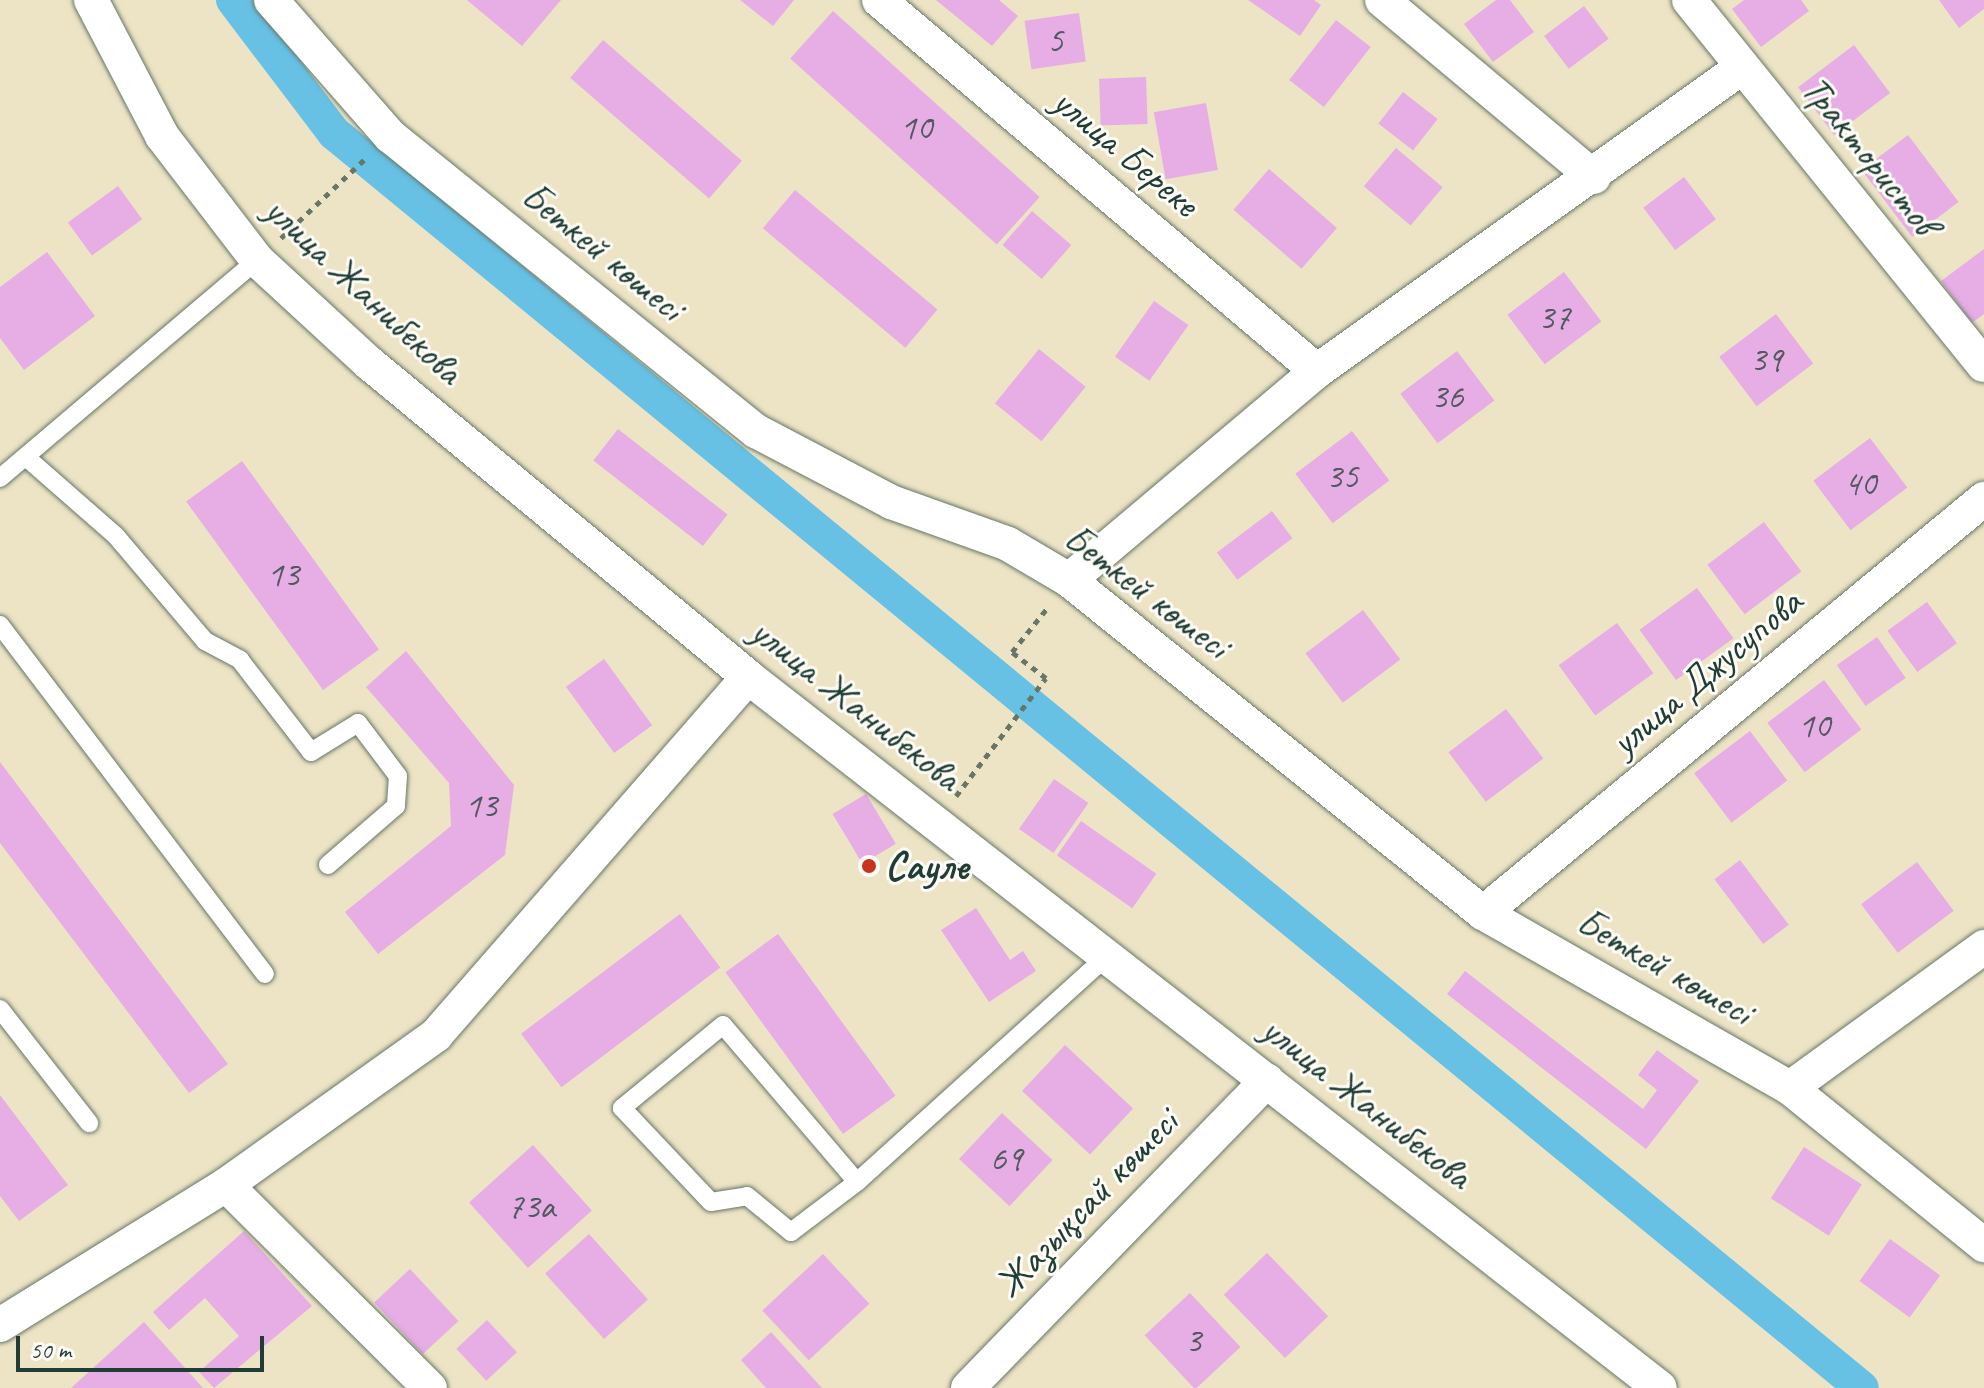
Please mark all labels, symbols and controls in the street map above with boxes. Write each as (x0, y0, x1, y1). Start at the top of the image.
house number: 5 (1047, 19, 1063, 63)
street label: Трактористов (1791, 66, 1949, 244)
street label: улица Береке (1043, 77, 1209, 227)
house number: 10 (900, 106, 932, 150)
street label: Беткей көшесі (512, 171, 694, 331)
street label: улица Жанибекова (256, 187, 472, 393)
house number: 37 (1538, 296, 1570, 340)
house number: 39 (1750, 338, 1782, 382)
house number: 36 (1431, 375, 1463, 419)
house number: 35 (1326, 455, 1358, 499)
house number: 40 (1844, 462, 1876, 506)
street label: Беткей көшесі (1055, 513, 1239, 669)
house number: 13 (267, 553, 299, 597)
street label: улица Джусупова (1600, 578, 1812, 766)
street label: улица Жанибекова (742, 608, 970, 800)
house number: 10 (1798, 704, 1830, 748)
house number: 13 (465, 784, 497, 828)
place label: Сауле (885, 842, 969, 890)
marker: Сауле (860, 857, 878, 875)
street label: Беткей көшесі (1569, 897, 1761, 1035)
street label: улица Жанибекова (1253, 1006, 1481, 1198)
street label: Жазықсай көшесі (984, 1099, 1188, 1307)
house number: 69 (990, 1137, 1022, 1181)
house number: 73а (507, 1185, 555, 1229)
house number: 3 (1185, 1319, 1201, 1363)
scale bar (20, 1320, 268, 1370)
text: 50 m (30, 1335, 71, 1365)

